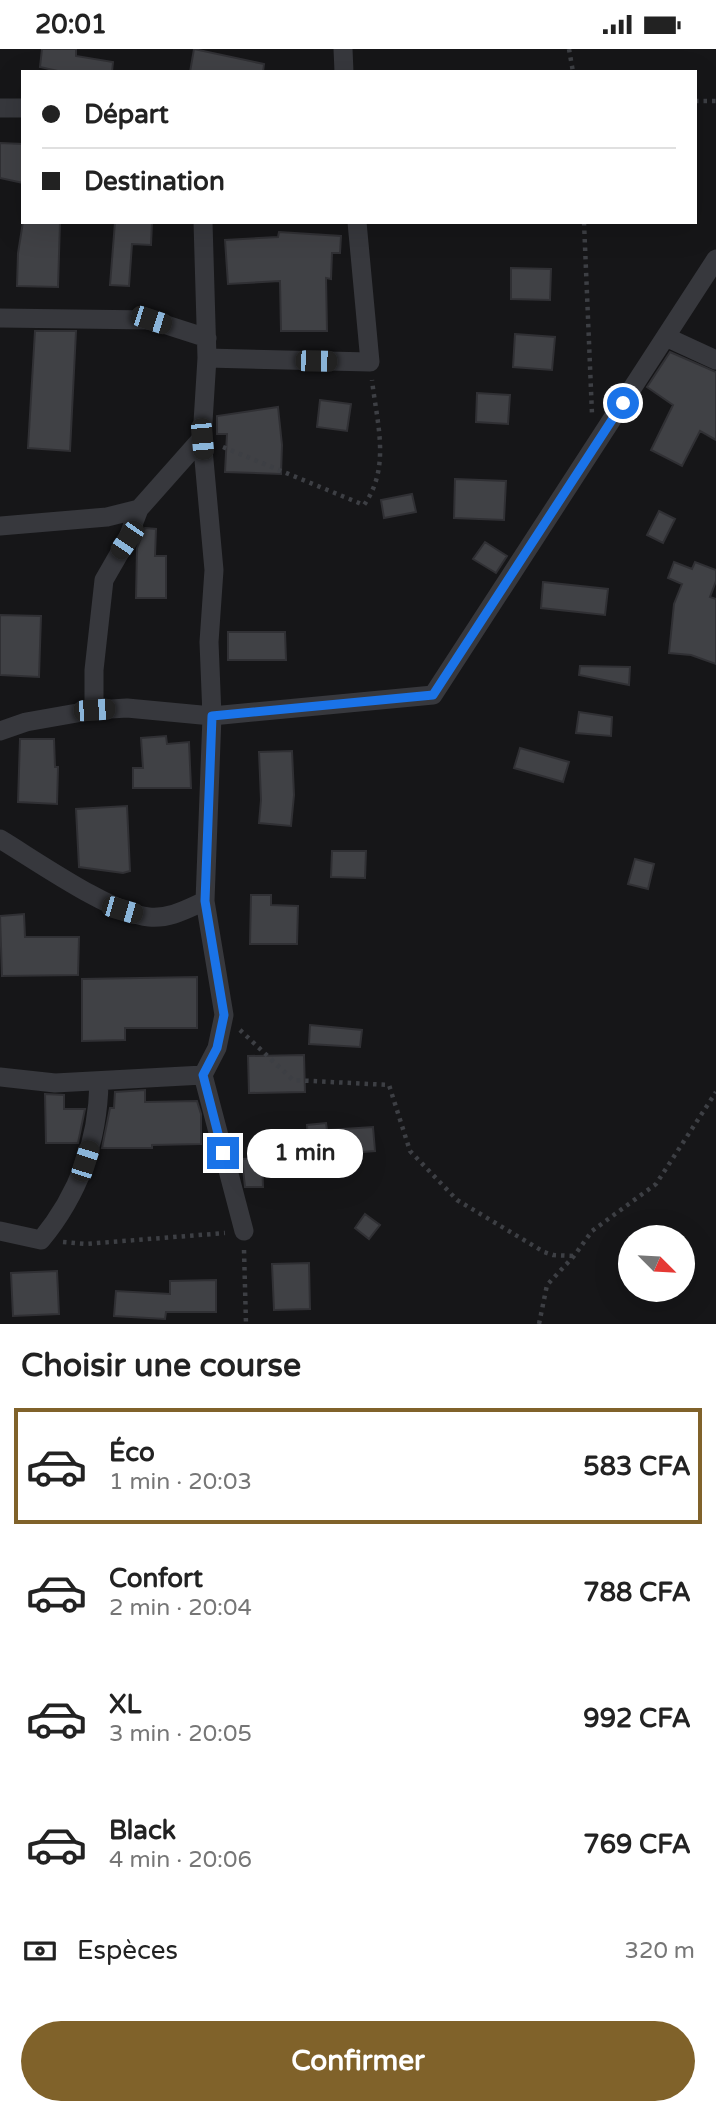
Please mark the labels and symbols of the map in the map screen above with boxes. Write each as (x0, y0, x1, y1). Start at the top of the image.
car (128, 304, 175, 336)
car (295, 350, 338, 372)
route start (607, 387, 639, 419)
car (190, 417, 215, 461)
car (107, 517, 148, 563)
car (73, 698, 116, 722)
car (99, 894, 146, 926)
callout: 1 min (248, 1129, 363, 1177)
route end (207, 1137, 239, 1169)
car (69, 1138, 102, 1184)
north arrow (618, 1225, 695, 1302)

